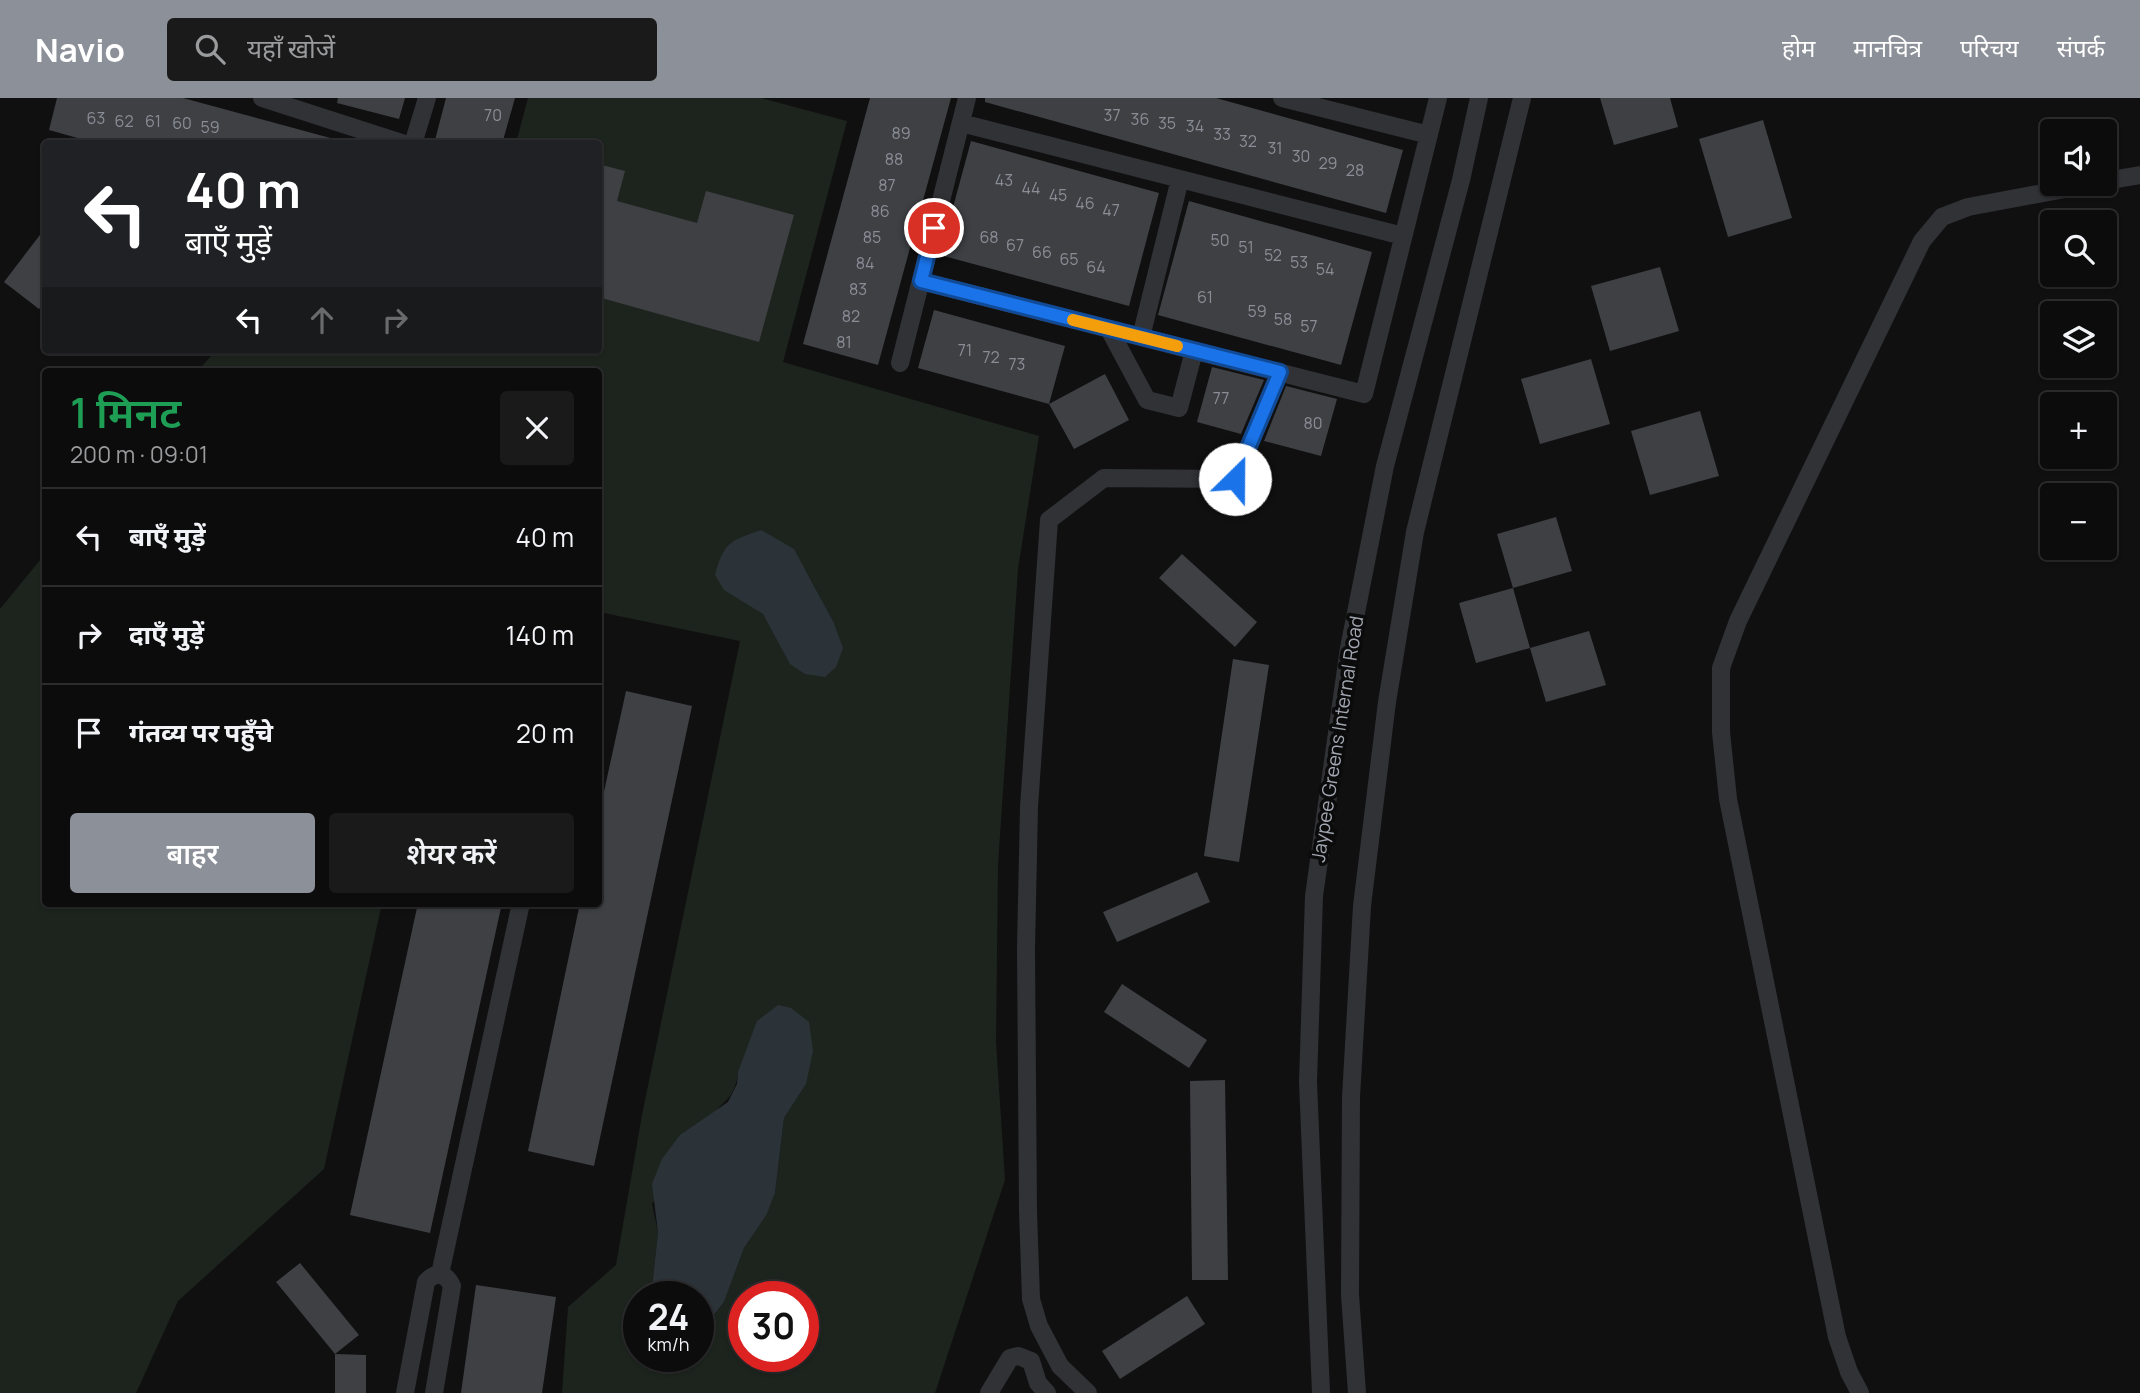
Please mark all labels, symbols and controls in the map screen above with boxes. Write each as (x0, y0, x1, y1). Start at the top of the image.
search box (167, 18, 657, 81)
text: Navio (35, 27, 125, 72)
icon: search (191, 30, 229, 68)
text: यहाँ खोजें (247, 30, 335, 66)
text: होम (1782, 31, 1815, 64)
text: मानचित्र (1853, 31, 1922, 64)
text: परिचय (1960, 31, 2019, 64)
text: संपर्क (2057, 31, 2105, 64)
house number: 70 (484, 104, 502, 126)
house number: 37 (1104, 104, 1120, 126)
house number: 63 (87, 107, 105, 129)
house number: 36 (1131, 108, 1149, 130)
house number: 62 (114, 110, 134, 132)
house number: 61 (145, 110, 161, 132)
house number: 60 (172, 112, 192, 134)
house number: 35 (1158, 112, 1176, 134)
house number: 34 (1186, 115, 1204, 137)
house number: 59 (200, 116, 220, 138)
map controls (2040, 119, 2117, 560)
button: sound (2040, 119, 2117, 196)
house number: 89 (891, 122, 911, 144)
house number: 33 (1213, 123, 1231, 145)
house number: 32 (1239, 130, 1257, 152)
house number: 31 (1267, 137, 1283, 159)
house number: 30 (1292, 145, 1310, 167)
house number: 88 (885, 148, 903, 170)
house number: 29 (1318, 152, 1338, 174)
text: 40 m (185, 156, 301, 223)
house number: 28 (1346, 159, 1364, 181)
icon: left (70, 168, 161, 259)
house number: 43 (995, 169, 1013, 191)
house number: 87 (878, 174, 896, 196)
house number: 44 (1021, 177, 1041, 199)
house number: 45 (1049, 184, 1067, 206)
house number: 46 (1075, 192, 1095, 214)
pin (904, 198, 964, 258)
house number: 47 (1102, 199, 1120, 221)
house number: 86 (870, 200, 890, 222)
icon: arrive (915, 209, 953, 247)
button: search (2040, 210, 2117, 287)
text: बाएँ मुड़ें (185, 220, 272, 264)
house number: 85 (863, 226, 881, 248)
house number: 68 (979, 226, 999, 248)
house number: 50 (1211, 229, 1230, 251)
house number: 67 (1006, 234, 1024, 256)
house number: 51 (1238, 236, 1254, 258)
house number: 66 (1032, 241, 1052, 263)
house number: 52 (1264, 244, 1282, 266)
house number: 65 (1059, 248, 1079, 270)
house number: 53 (1290, 251, 1308, 273)
house number: 84 (856, 252, 874, 274)
house number: 64 (1086, 256, 1106, 278)
house number: 54 (1316, 258, 1334, 280)
house number: 83 (849, 278, 867, 300)
house number: 61 (1197, 286, 1213, 308)
house number: 59 (1247, 300, 1267, 322)
icon: left (230, 301, 268, 339)
icon: ahead (303, 301, 341, 339)
icon: right (376, 301, 414, 339)
button: layers (2040, 301, 2117, 378)
house number: 82 (842, 305, 860, 327)
house number: 58 (1274, 308, 1292, 330)
house number: 57 (1300, 315, 1318, 337)
house number: 81 (836, 331, 852, 353)
house number: 71 (958, 339, 972, 361)
house number: 72 (982, 346, 1000, 368)
house number: 73 (1009, 353, 1025, 375)
text: 1 मिनट (70, 383, 181, 441)
house number: 77 (1213, 387, 1229, 409)
button: close (500, 391, 574, 465)
button: + (2040, 392, 2117, 469)
house number: 80 (1303, 412, 1323, 434)
text: 200 m · 09:01 (70, 438, 208, 470)
position arrow (1198, 442, 1272, 516)
button: − (2040, 483, 2117, 560)
icon: left (70, 518, 108, 556)
text: बाएँ मुड़ें (129, 518, 206, 554)
text: 40 m (516, 519, 574, 555)
street label: Jaypee Greens Internal Road (1305, 614, 1369, 864)
icon: right (70, 616, 108, 654)
text: दाएँ मुड़ें (129, 616, 204, 652)
text: 140 m (505, 617, 574, 653)
icon: arrive (70, 714, 108, 752)
text: गंतव्य पर पहुँचे (129, 714, 273, 750)
text: 20 m (516, 715, 574, 751)
button: बाहर (70, 813, 315, 893)
button: शेयर करें (329, 813, 574, 893)
speed limit sign: 30 (728, 1281, 819, 1372)
text: 24 (648, 1293, 689, 1341)
text: km/h (648, 1332, 689, 1356)

